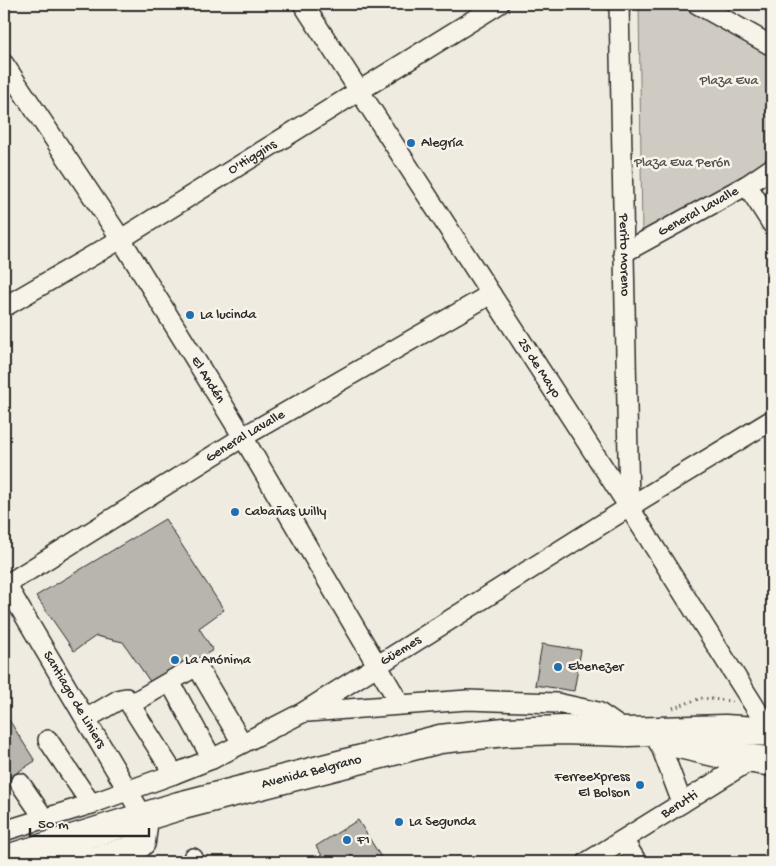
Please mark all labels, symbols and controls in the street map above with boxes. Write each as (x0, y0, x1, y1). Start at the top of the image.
park label: Plaza Eva (699, 73, 759, 90)
street label: O'Higgins (225, 135, 280, 179)
place label: Alegría (421, 135, 465, 152)
marker: Alegría (405, 137, 417, 149)
park label: Plaza Eva Perón (633, 155, 730, 172)
street label: General Lavalle (655, 182, 742, 241)
street label: Perito Moreno (615, 213, 633, 296)
place label: La lucinda (200, 307, 258, 324)
marker: La lucinda (184, 309, 196, 321)
street label: 25 de Mayo (513, 335, 565, 401)
street label: El Andén (187, 353, 229, 407)
street label: General Lavalle (203, 406, 289, 467)
place label: Cabañas Willy (245, 504, 327, 521)
marker: Cabañas Willy (229, 506, 241, 518)
street label: Güemes (377, 631, 425, 670)
street label: Santiago de Liniers (39, 648, 110, 752)
place label: La Anónima (185, 652, 252, 669)
marker: La Anónima (169, 654, 181, 666)
place label: Ebenezer (568, 659, 625, 676)
marker: Ebenezer (552, 661, 564, 673)
street label: Avenida Belgrano (260, 751, 363, 793)
place label: Ferreexpress El Bolson (553, 769, 631, 802)
marker: Ferreexpress El Bolson (634, 779, 646, 791)
street label: Berutti (657, 787, 701, 823)
scale bar (30, 806, 149, 838)
place label: La Segunda (409, 814, 477, 831)
text: 50 m (38, 816, 69, 834)
marker: La Segunda (393, 816, 405, 828)
place label: F1 (356, 832, 370, 849)
marker: F1 (341, 834, 353, 846)

